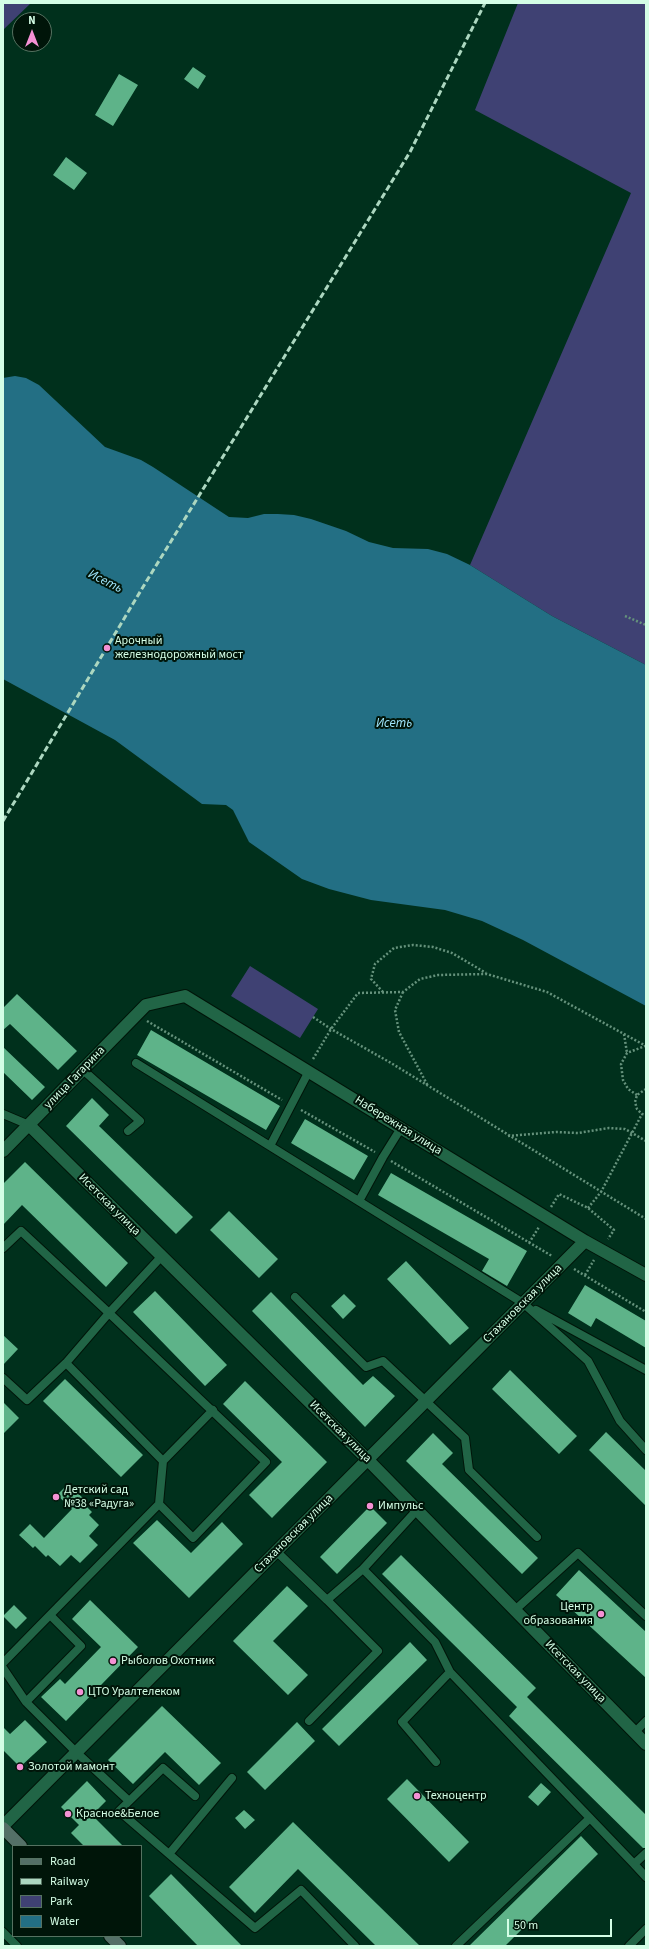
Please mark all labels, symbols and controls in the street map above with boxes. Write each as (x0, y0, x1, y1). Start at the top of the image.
north arrow (12, 12, 52, 52)
text: N (28, 13, 36, 28)
water label: Исеть (85, 567, 125, 597)
place label: Арочный железнодорожный мост (115, 634, 243, 662)
marker: Арочный железнодорожный мост (102, 643, 112, 653)
water label: Исеть (376, 716, 412, 732)
street label: улица Гагарина (41, 1044, 109, 1112)
street label: Набережная улица (352, 1093, 444, 1159)
street label: Исетская улица (75, 1171, 143, 1239)
street label: Стахановская улица (480, 1261, 566, 1347)
street label: Исетская улица (306, 1398, 374, 1466)
place label: Детский сад №38 «Радуга» (64, 1483, 134, 1511)
street label: Стахановская улица (251, 1491, 337, 1577)
marker: Детский сад №38 «Радуга» (51, 1492, 61, 1502)
place label: Импульс (378, 1499, 423, 1513)
marker: Импульс (365, 1501, 375, 1511)
place label: Центр образования (524, 1600, 593, 1628)
marker: Центр образования (596, 1609, 606, 1619)
street label: Исетская улица (541, 1638, 609, 1706)
place label: Рыболов Охотник (121, 1654, 215, 1668)
marker: Рыболов Охотник (108, 1656, 118, 1666)
place label: ЦТО Уралтелеком (88, 1685, 180, 1699)
marker: ЦТО Уралтелеком (75, 1687, 85, 1697)
place label: Золотой мамонт (28, 1760, 115, 1774)
marker: Золотой мамонт (15, 1762, 25, 1772)
place label: Техноцентр (425, 1789, 487, 1803)
marker: Техноцентр (412, 1791, 422, 1801)
place label: Красное&Белое (76, 1807, 159, 1821)
marker: Красное&Белое (63, 1809, 73, 1819)
legend (12, 1845, 142, 1937)
text: Road (50, 1853, 76, 1870)
text: Railway (50, 1873, 89, 1890)
text: Park (50, 1893, 72, 1910)
scale bar (509, 1911, 614, 1937)
text: Water (50, 1913, 79, 1930)
text: 50 m (514, 1917, 538, 1934)

